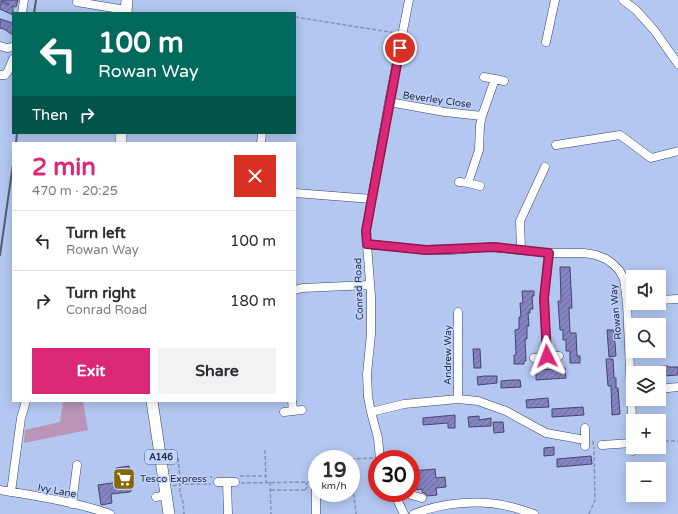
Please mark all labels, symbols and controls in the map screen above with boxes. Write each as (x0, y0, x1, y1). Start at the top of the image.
text: 100 m (98, 26, 184, 60)
icon: left (32, 28, 84, 80)
pin (383, 31, 417, 65)
icon: arrive (389, 37, 411, 59)
text: Rowan Way (98, 60, 199, 82)
street label: Beverley Close (402, 89, 472, 111)
icon: right (76, 104, 98, 126)
text: Then (32, 106, 68, 124)
text: 2 min (32, 153, 96, 182)
button: close (234, 155, 276, 197)
text: 470 m · 20:25 (32, 183, 118, 199)
text: Turn left (66, 224, 126, 242)
icon: left (32, 230, 54, 252)
text: 100 m (230, 232, 276, 250)
text: Rowan Way (66, 242, 139, 258)
street label: Conrad Road (352, 258, 366, 320)
map controls (626, 270, 666, 502)
button: sound (626, 270, 666, 310)
street label: Rowan Way (608, 283, 624, 340)
text: Turn right (66, 284, 136, 302)
icon: right (32, 290, 54, 312)
text: 180 m (230, 292, 276, 310)
text: Conrad Road (66, 302, 147, 318)
button: search (626, 318, 666, 358)
street label: Andrew Way (442, 324, 454, 385)
position arrow (526, 335, 568, 377)
button: Exit (32, 348, 150, 394)
button: Share (158, 348, 276, 394)
button: layers (626, 366, 666, 406)
button: + (626, 414, 666, 454)
road number: A146 (145, 450, 177, 464)
speed limit sign: 30 (368, 450, 420, 502)
text: 19 (321, 459, 347, 483)
button: − (626, 462, 666, 502)
supermarket icon: Tesco Express (111, 466, 137, 492)
place label: Tesco Express (140, 473, 207, 485)
text: km/h (321, 480, 347, 492)
street label: Ivy Lane (37, 481, 78, 501)

